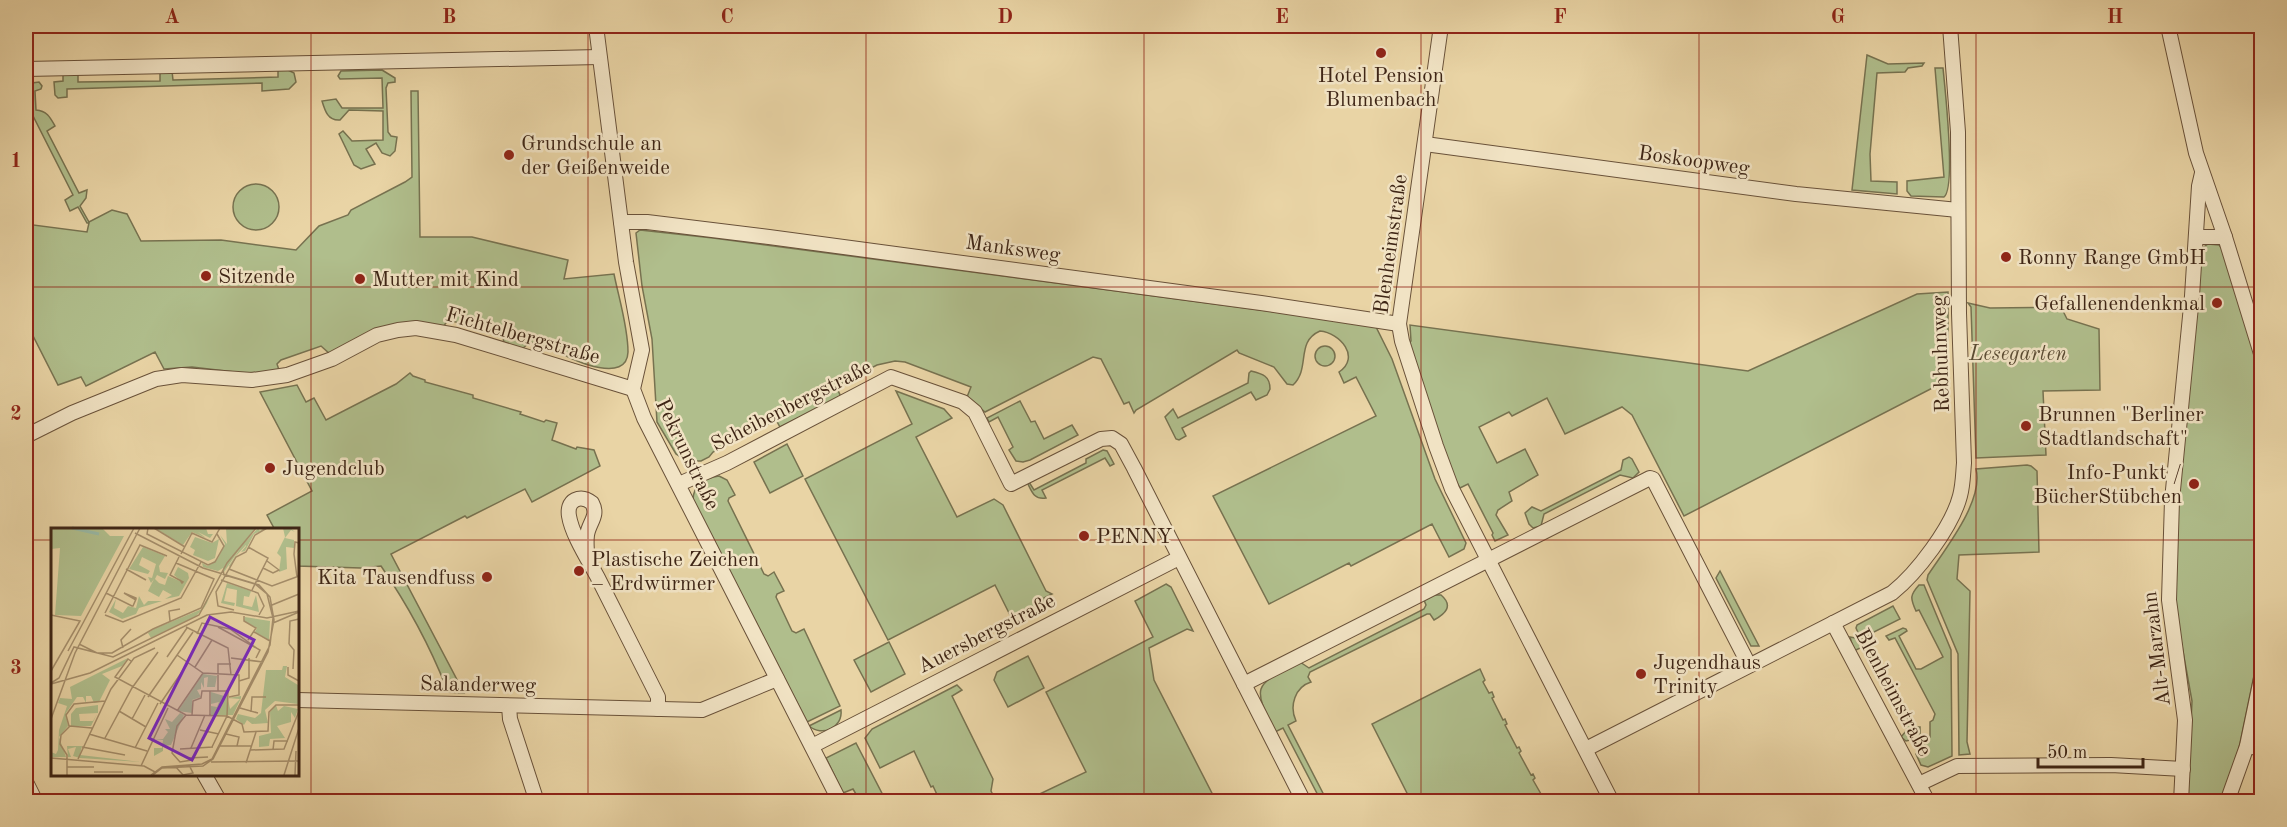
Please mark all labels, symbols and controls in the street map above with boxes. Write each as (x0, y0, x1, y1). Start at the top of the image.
text: A (164, 8, 180, 28)
text: B (442, 8, 456, 28)
text: C (720, 8, 734, 28)
text: D (997, 8, 1013, 28)
text: E (1275, 8, 1289, 28)
text: F (1553, 8, 1567, 28)
text: G (1831, 8, 1845, 28)
text: H (2107, 8, 2123, 28)
marker: Hotel Pension Blumenbach (1374, 46, 1388, 60)
place label: Hotel Pension Blumenbach (1318, 66, 1444, 111)
place label: Grundschule an der Geißenweide (521, 134, 670, 179)
street label: Boskoopweg (1637, 143, 1752, 180)
marker: Grundschule an der Geißenweide (502, 148, 516, 162)
text: 1 (10, 152, 22, 172)
street label: Blenheimstraße (1371, 173, 1412, 315)
street label: Manksweg (964, 232, 1062, 267)
place label: Ronny Range GmbH (2018, 248, 2206, 269)
marker: Ronny Range GmbH (1999, 250, 2013, 264)
place label: Sitzende (218, 267, 295, 288)
marker: Sitzende (199, 269, 213, 283)
place label: Mutter mit Kind (372, 270, 519, 291)
marker: Mutter mit Kind (353, 272, 367, 286)
street label: Rebhuhnweg (1929, 294, 1954, 413)
place label: Gefallenendenkmal (2034, 294, 2205, 315)
marker: Gefallenendenkmal (2210, 296, 2224, 310)
street label: Fichtelbergstraße (443, 304, 602, 369)
park label: Lesegarten (1968, 344, 2067, 365)
street label: Scheibenbergstraße (708, 357, 875, 456)
street label: Pekrunstraße (651, 396, 723, 514)
text: 2 (10, 405, 22, 425)
place label: Brunnen "Berliner Stadtlandschaft" (2038, 405, 2204, 450)
marker: Brunnen "Berliner Stadtlandschaft" (2019, 419, 2033, 433)
place label: Jugendclub (282, 459, 385, 480)
marker: Jugendclub (263, 461, 277, 475)
place label: Info-Punkt / BücherStübchen (2034, 463, 2182, 508)
marker: Info-Punkt / BücherStübchen (2187, 477, 2201, 491)
place label: PENNY (1096, 527, 1172, 548)
inset map (51, 528, 298, 776)
marker: PENNY (1077, 529, 1091, 543)
place label: Plastische Zeichen – Erdwürmer (591, 550, 759, 595)
marker: Plastische Zeichen – Erdwürmer (572, 564, 586, 578)
place label: Kita Tausendfuss (317, 568, 475, 589)
marker: Kita Tausendfuss (480, 570, 494, 584)
street label: Alt-Marzahn (2140, 590, 2175, 708)
street label: Auersbergstraße (915, 591, 1059, 678)
street label: Blenheimstraße (1850, 626, 1935, 760)
place label: Jugendhaus Trinity (1653, 653, 1761, 698)
text: 3 (10, 659, 22, 679)
marker: Jugendhaus Trinity (1634, 667, 1648, 681)
street label: Salanderweg (420, 674, 537, 697)
scale bar (2038, 731, 2143, 769)
text: 50 m (2047, 744, 2087, 762)

